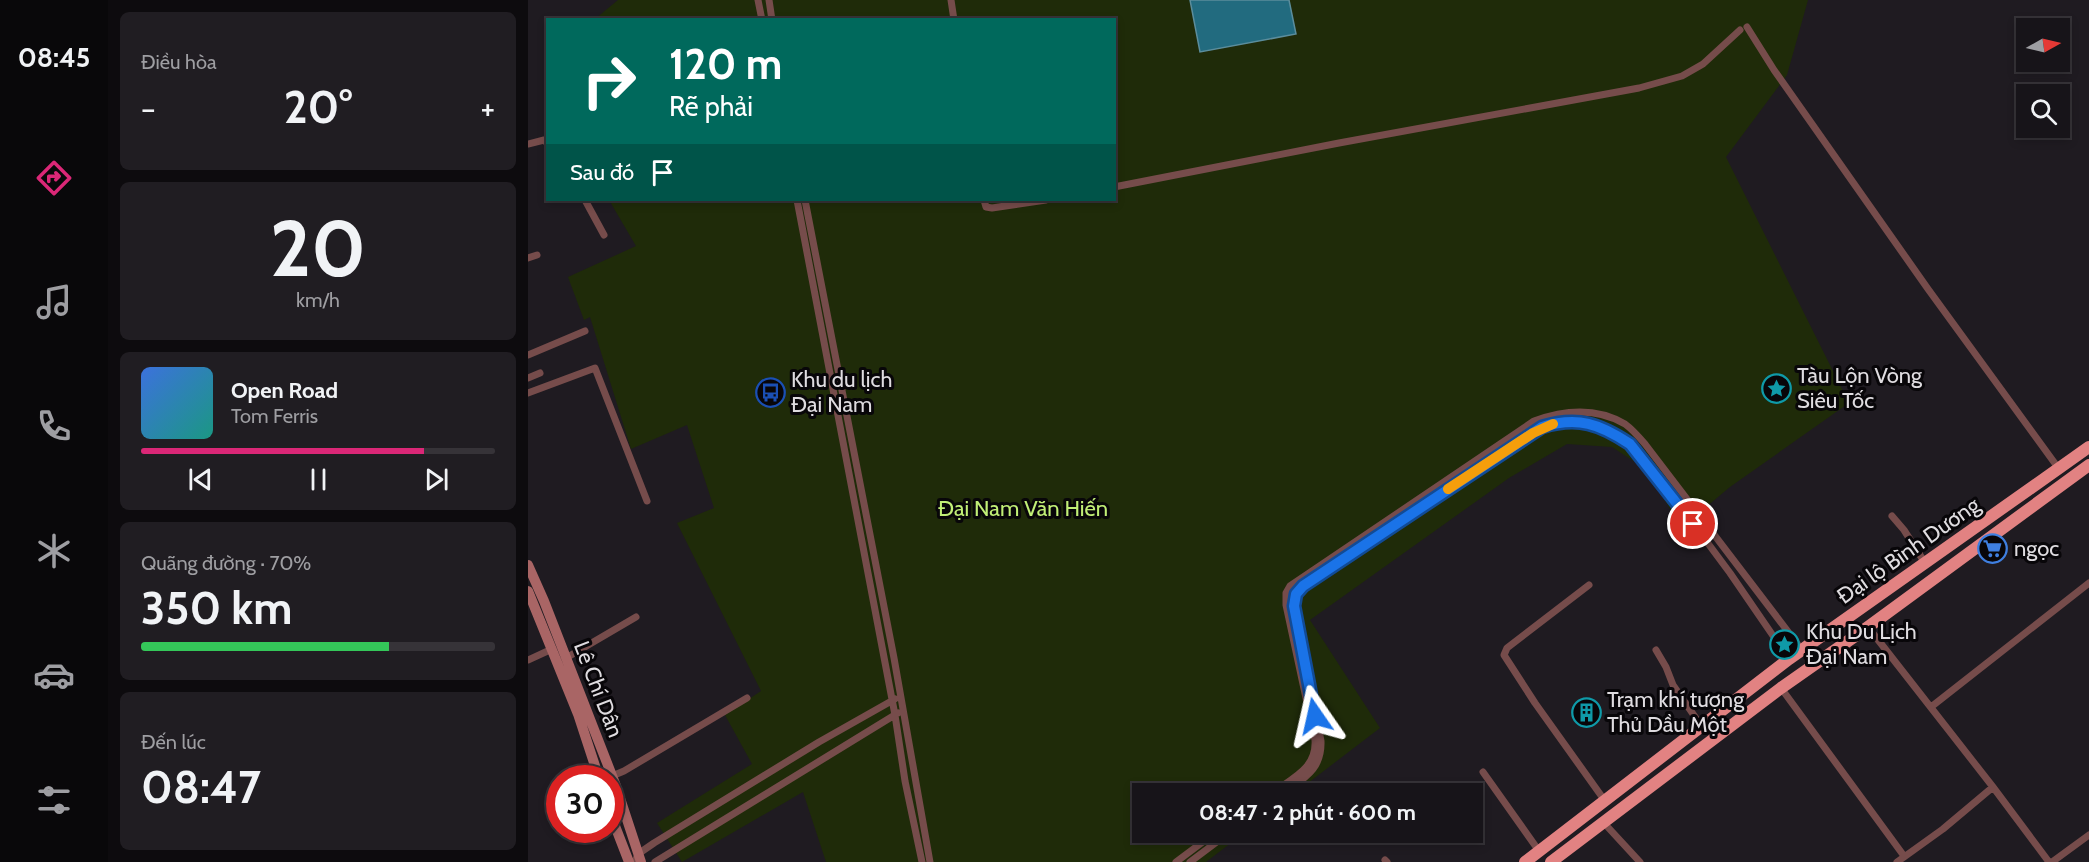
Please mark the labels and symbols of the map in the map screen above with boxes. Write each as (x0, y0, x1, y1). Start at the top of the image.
north arrow (2016, 18, 2070, 72)
place label: Tàu Lộn Vòng Siêu Tốc (1797, 362, 1923, 414)
place label: Khu du lịch Đại Nam (791, 366, 892, 418)
place icon: Tàu Lộn Vòng Siêu Tốc (1760, 372, 1792, 404)
bus stop icon: Khu du lịch Đại Nam (754, 376, 786, 408)
street label: Đại lộ Bình Dương (1832, 491, 1986, 610)
park label: Đại Nam Văn Hiến (938, 495, 1108, 522)
pin (1667, 498, 1718, 549)
supermarket icon: ngọc (1977, 532, 2009, 564)
place label: ngọc (2014, 535, 2059, 562)
place label: Khu Du Lịch Đại Nam (1806, 618, 1917, 670)
place icon: Khu Du Lịch Đại Nam (1769, 628, 1801, 660)
street label: Lê Chí Dân (568, 637, 629, 741)
position arrow (1283, 684, 1347, 748)
place label: Trạm khí tượng Thủ Dầu Một (1607, 686, 1745, 738)
building icon: Trạm khí tượng Thủ Dầu Một (1570, 696, 1602, 728)
speed limit sign: 30 (546, 765, 624, 843)

